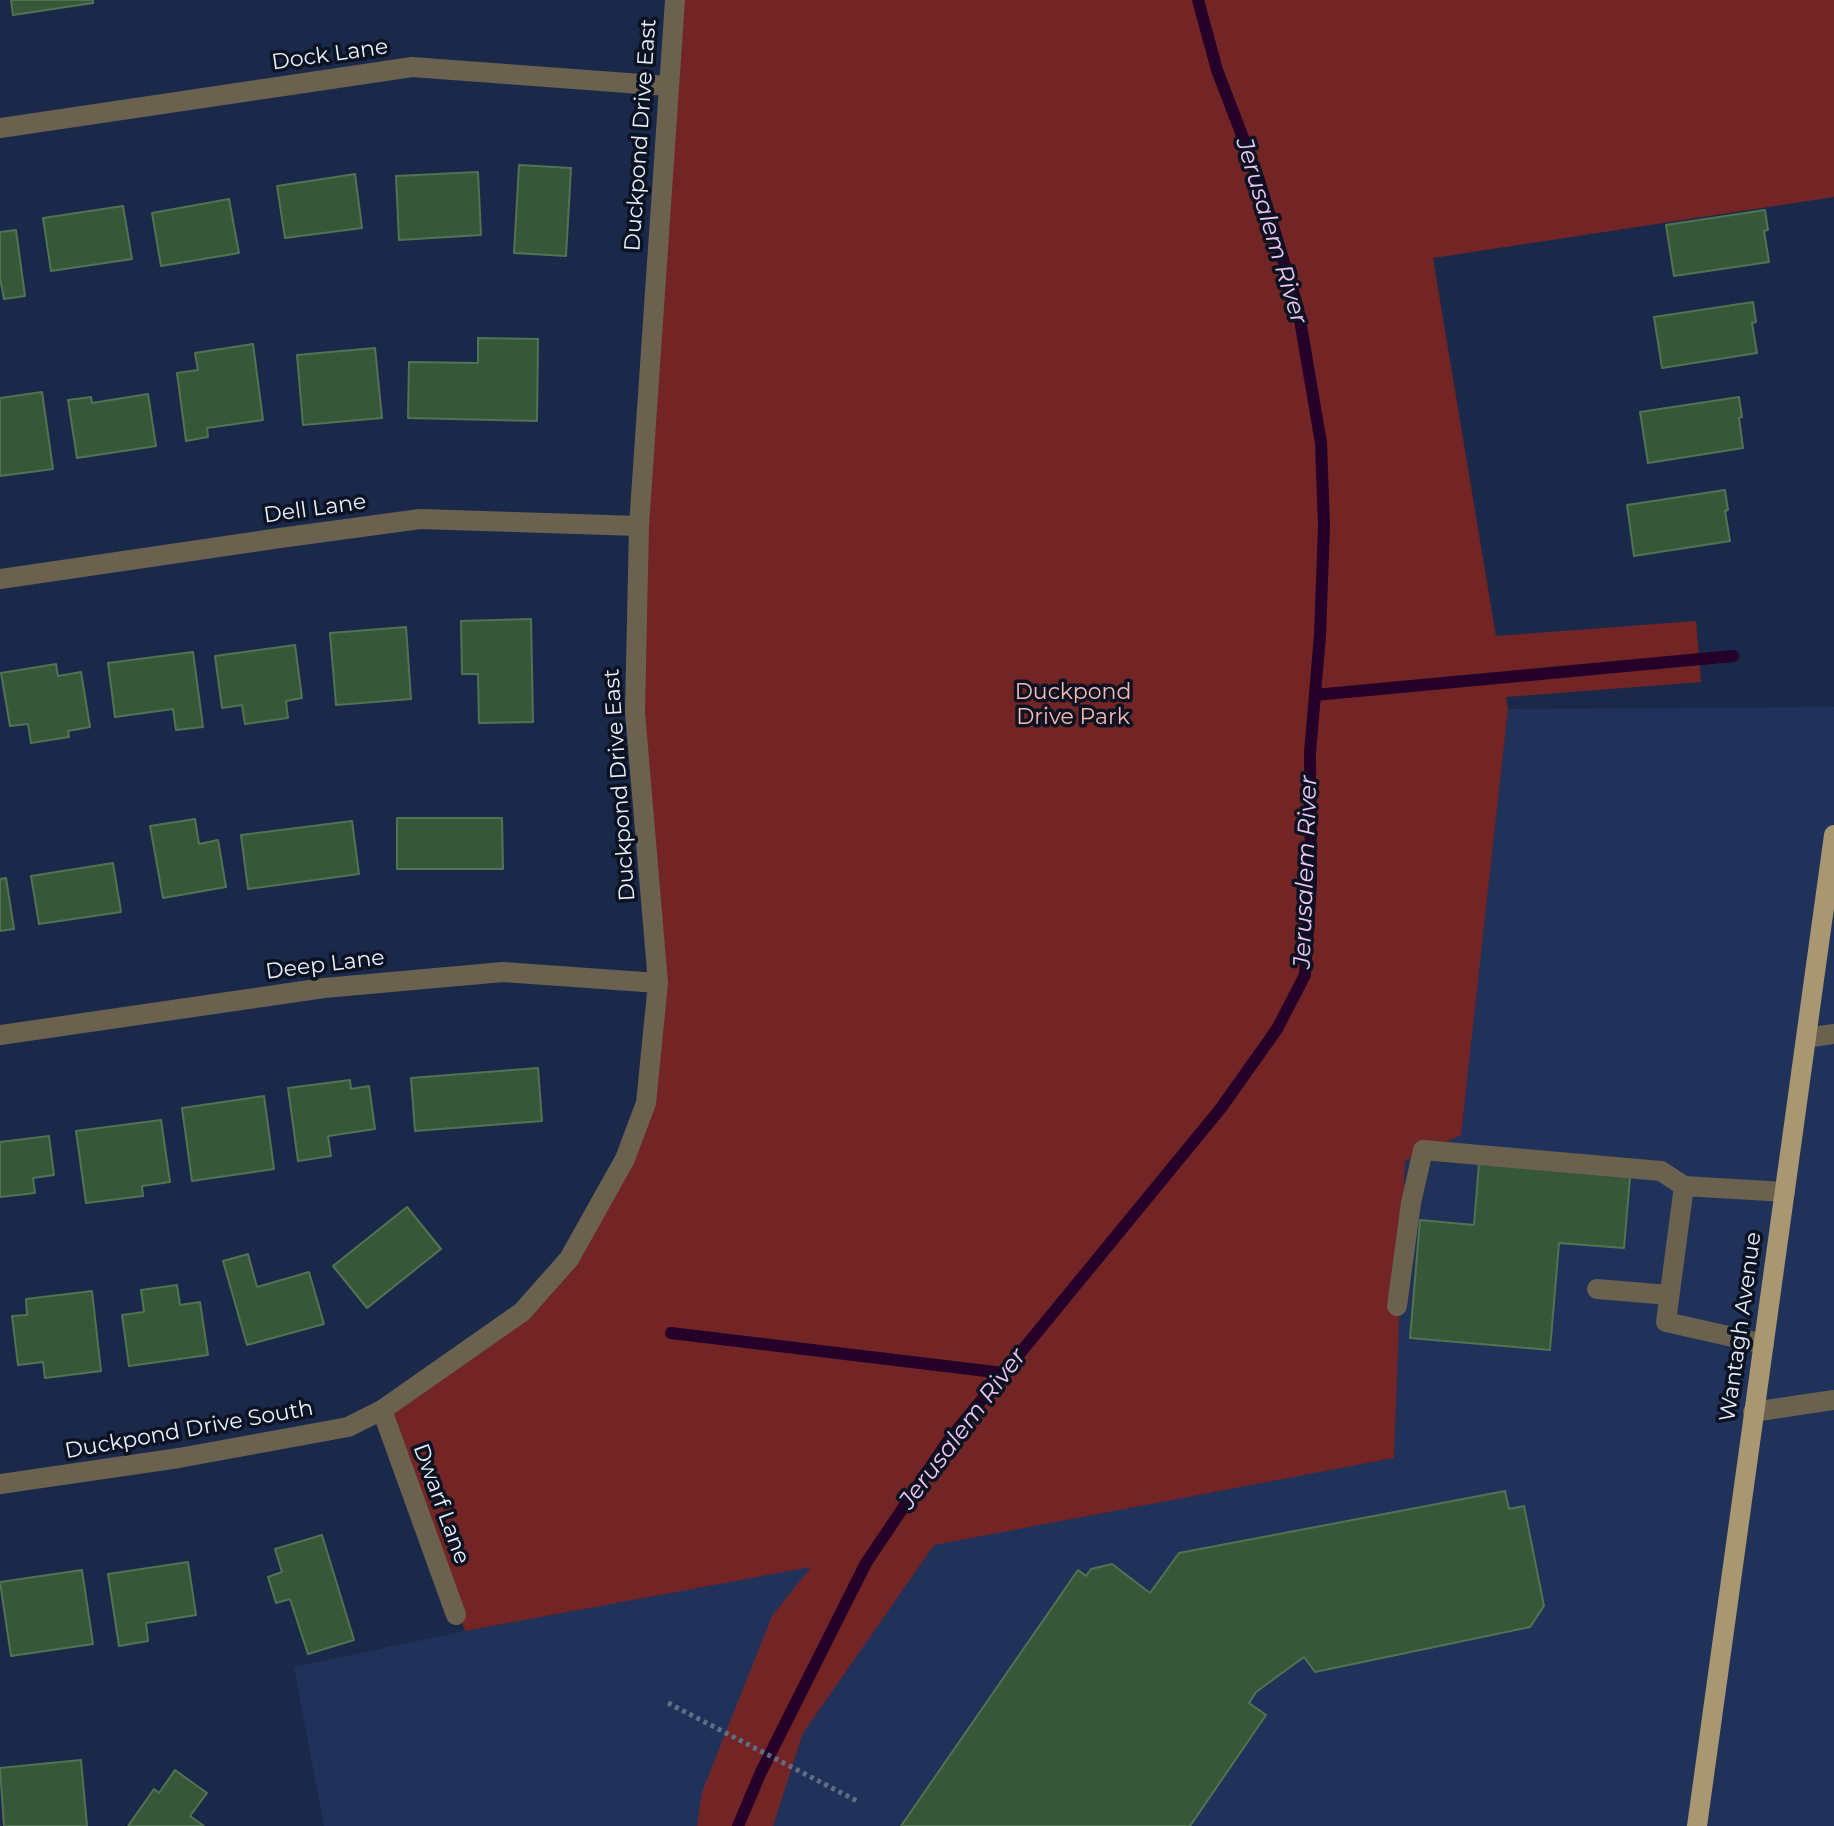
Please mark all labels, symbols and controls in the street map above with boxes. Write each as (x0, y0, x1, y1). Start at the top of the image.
street label: Duckpond Drive East (620, 18, 662, 252)
street label: Dock Lane (270, 34, 390, 76)
water label: Jerusalem River (1229, 134, 1313, 328)
street label: Dell Lane (262, 489, 368, 529)
street label: Duckpond Drive East (599, 668, 641, 902)
park label: Duckpond Drive Park (1015, 680, 1131, 732)
water label: Jerusalem River (1288, 775, 1324, 969)
street label: Deep Lane (264, 945, 386, 985)
street label: Wantagh Avenue (1715, 1230, 1767, 1424)
water label: Jerusalem River (893, 1343, 1033, 1515)
street label: Duckpond Drive South (63, 1395, 315, 1465)
street label: Dwarf Lane (407, 1440, 475, 1568)

